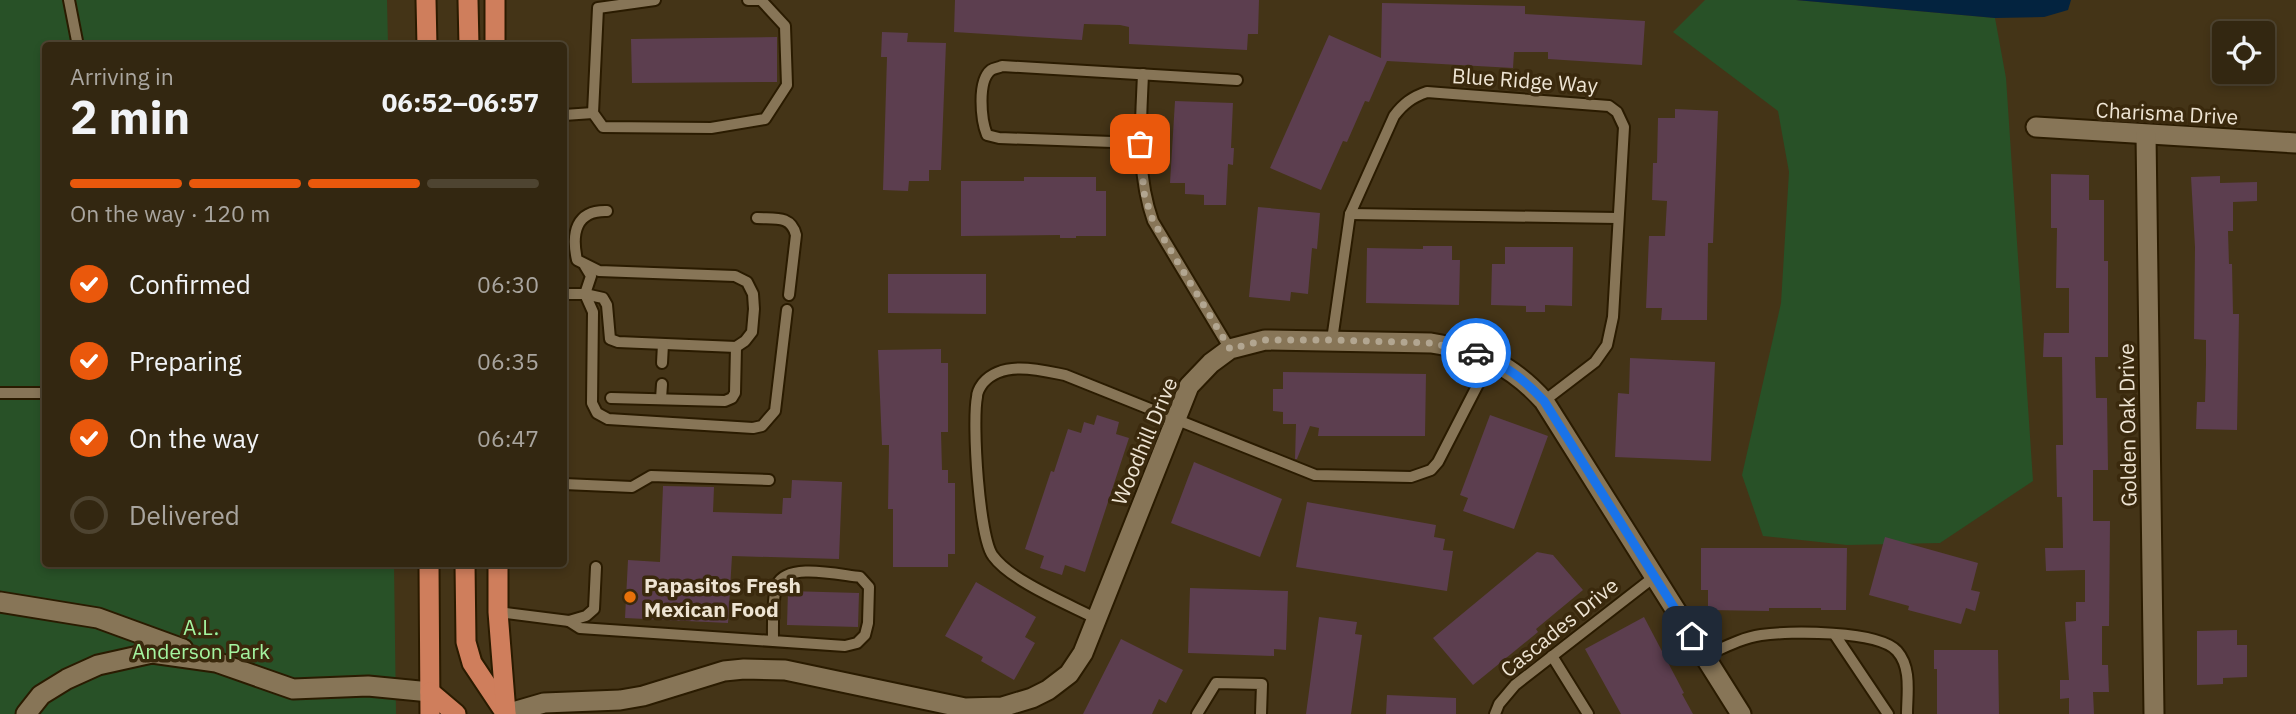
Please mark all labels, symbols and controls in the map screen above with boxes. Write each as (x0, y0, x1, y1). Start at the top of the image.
map controls (2212, 21, 2275, 84)
button: locate (2212, 21, 2275, 84)
text: Arriving in (70, 61, 174, 91)
street label: Blue Ridge Way (1451, 61, 1599, 99)
text: 06:52–06:57 (382, 85, 539, 119)
text: 2 min (70, 87, 190, 147)
street label: Charisma Drive (2095, 95, 2239, 131)
pin (1110, 114, 1170, 174)
icon: bag (1121, 125, 1159, 163)
text: On the way · 120 m (70, 198, 270, 228)
icon: check (70, 265, 108, 303)
text: Confirmed (129, 267, 251, 301)
text: 06:30 (477, 269, 539, 299)
courier (1441, 318, 1511, 388)
icon: car (1457, 334, 1495, 372)
icon: check (70, 342, 108, 380)
street label: Golden Oak Drive (2112, 343, 2142, 507)
text: Preparing (129, 344, 242, 378)
text: 06:35 (477, 346, 539, 376)
street label: Woodhill Drive (1104, 373, 1184, 509)
icon: check (70, 419, 108, 457)
text: On the way (129, 421, 259, 455)
text: 06:47 (477, 423, 539, 453)
text: Delivered (129, 498, 240, 532)
place label: Papasitos Fresh Mexican Food (644, 571, 801, 623)
street label: Cascades Drive (1494, 571, 1624, 683)
marker: Papasitos Fresh Mexican Food (622, 589, 638, 605)
pin (1662, 606, 1722, 666)
park label: A.L. Anderson Park (132, 613, 270, 665)
icon: home (1673, 617, 1711, 655)

